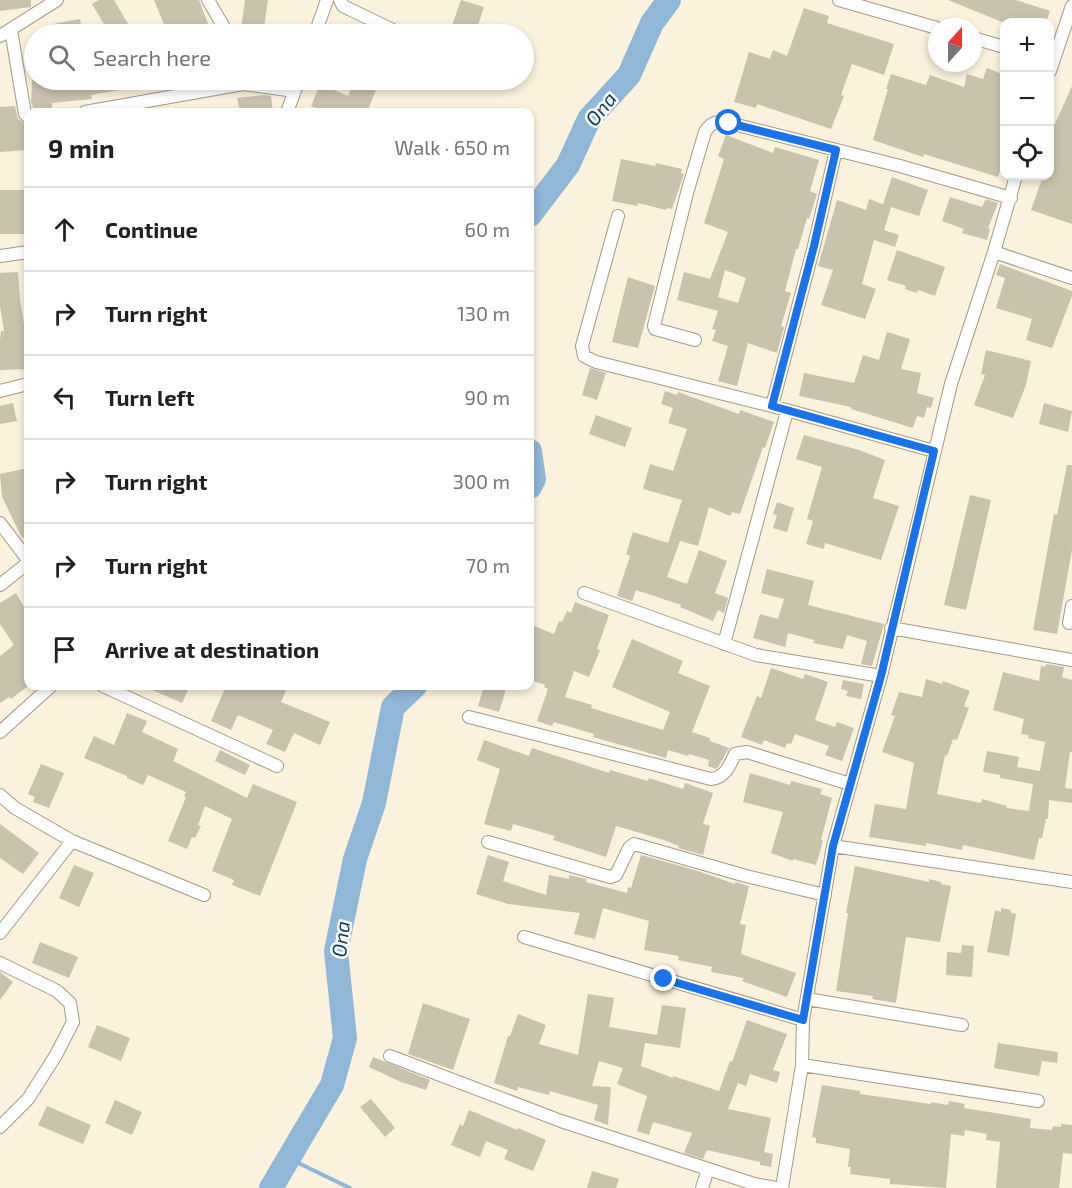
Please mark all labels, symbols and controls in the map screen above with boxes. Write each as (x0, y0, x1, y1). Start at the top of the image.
north arrow (928, 18, 982, 72)
map controls (1000, 18, 1054, 180)
button: + (1000, 18, 1054, 72)
search box (24, 24, 534, 90)
icon: search (45, 41, 78, 74)
text: Search here (93, 44, 211, 70)
button: − (1000, 72, 1054, 126)
water label: Ona (580, 87, 621, 130)
route start (715, 109, 741, 135)
button: locate (1000, 126, 1054, 180)
text: 9 min (48, 132, 115, 163)
text: Walk · 650 m (395, 135, 510, 159)
icon: ahead (48, 213, 81, 246)
text: Continue (105, 216, 198, 242)
text: 60 m (465, 217, 510, 241)
icon: right (48, 297, 81, 330)
text: Turn right (105, 300, 207, 326)
text: 130 m (457, 301, 510, 325)
icon: left (48, 381, 81, 414)
text: Turn left (105, 384, 194, 410)
text: 90 m (465, 385, 510, 409)
icon: right (48, 465, 81, 498)
text: Turn right (105, 468, 207, 494)
text: 300 m (453, 469, 510, 493)
icon: right (48, 549, 81, 582)
text: Turn right (105, 552, 207, 578)
text: 70 m (466, 553, 510, 577)
icon: arrive (48, 633, 81, 666)
text: Arrive at destination (105, 636, 319, 662)
water label: Ona (326, 919, 354, 958)
route end (650, 965, 676, 991)

